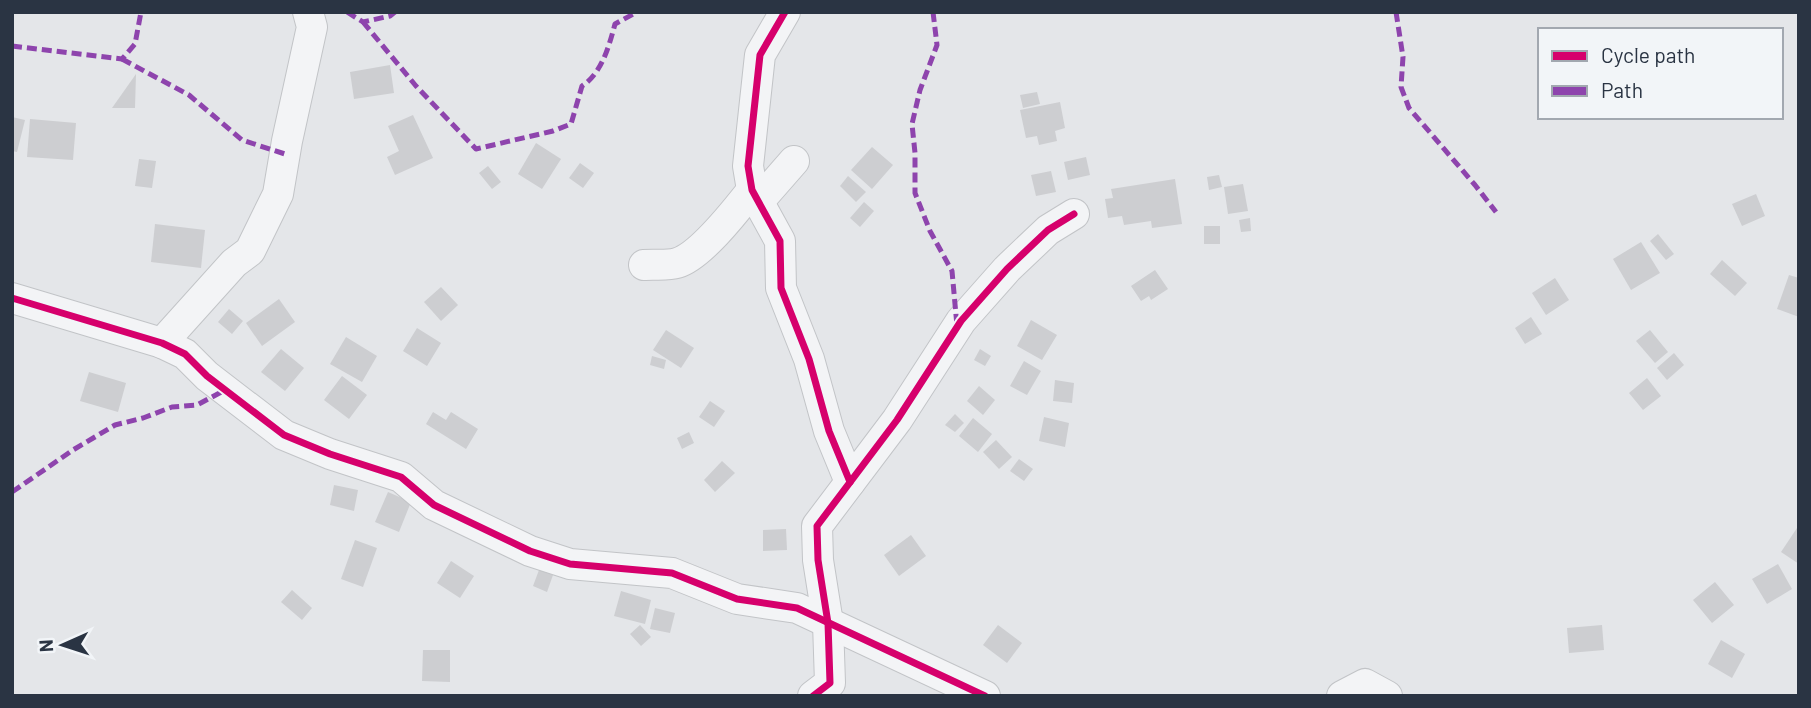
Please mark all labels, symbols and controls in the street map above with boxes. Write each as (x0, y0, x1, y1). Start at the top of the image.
legend (1538, 28, 1783, 119)
text: Cycle path (1601, 42, 1695, 67)
text: Path (1601, 77, 1643, 102)
north arrow (28, 610, 98, 680)
text: N (34, 639, 57, 653)

